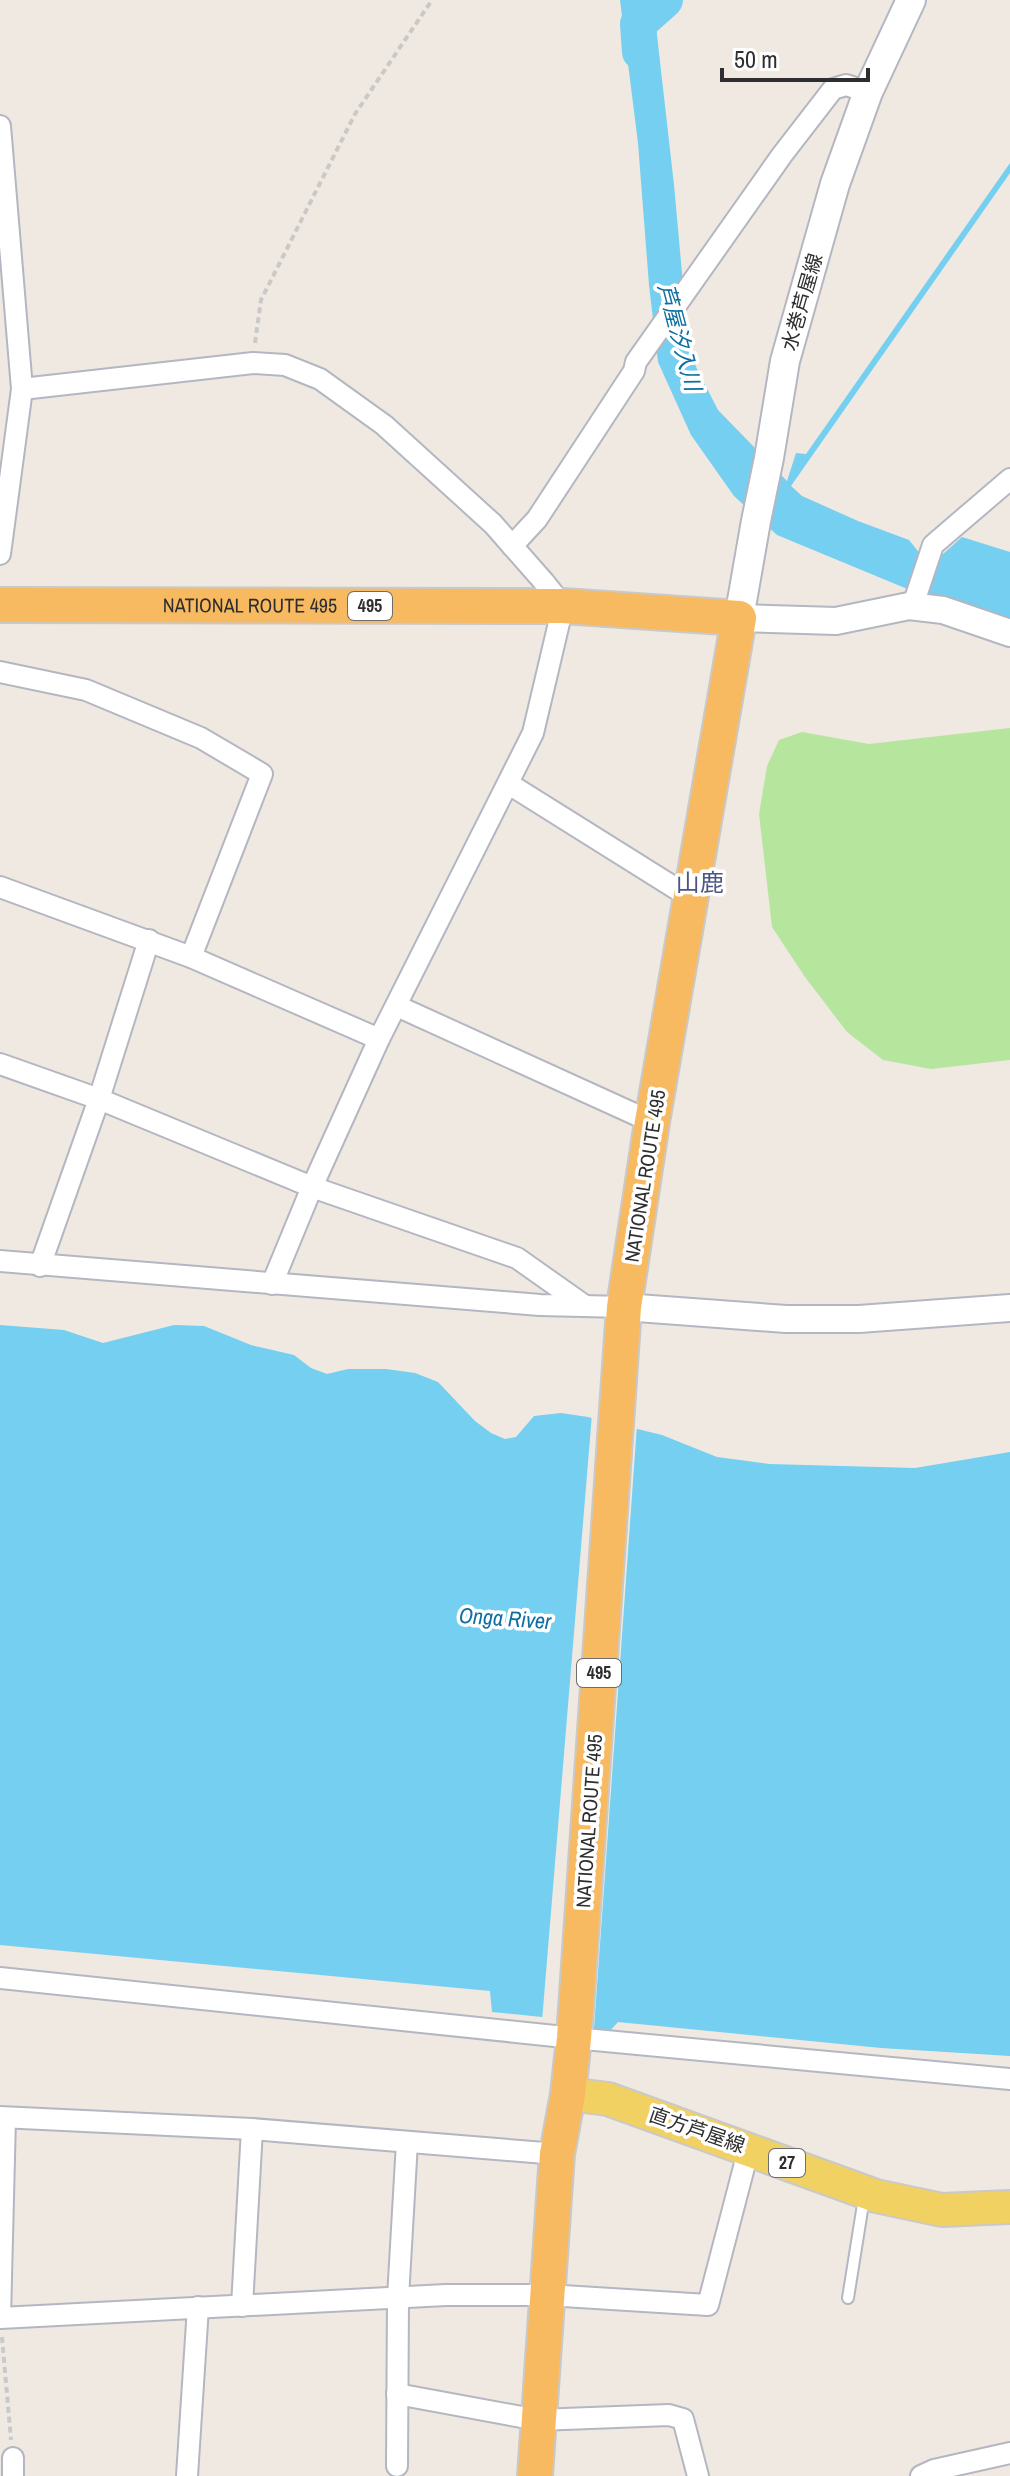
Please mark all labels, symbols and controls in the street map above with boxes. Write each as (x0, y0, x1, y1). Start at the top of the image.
scale bar (722, 32, 868, 82)
text: 50 m (734, 43, 778, 75)
street label: 水巻芦屋線 (775, 250, 828, 354)
water label: 芦屋汐入川 (651, 280, 709, 396)
street label: NATIONAL ROUTE 495 (163, 591, 337, 619)
road number: 495 (348, 592, 392, 620)
district label: 山鹿 (676, 866, 724, 898)
street label: NATIONAL ROUTE 495 (618, 1088, 671, 1264)
water label: Onga River (458, 1600, 553, 1636)
road number: 495 (577, 1659, 621, 1687)
street label: NATIONAL ROUTE 495 (569, 1733, 608, 1909)
street label: 直方芦屋線 (645, 2100, 749, 2159)
road number: 27 (769, 2149, 805, 2177)

